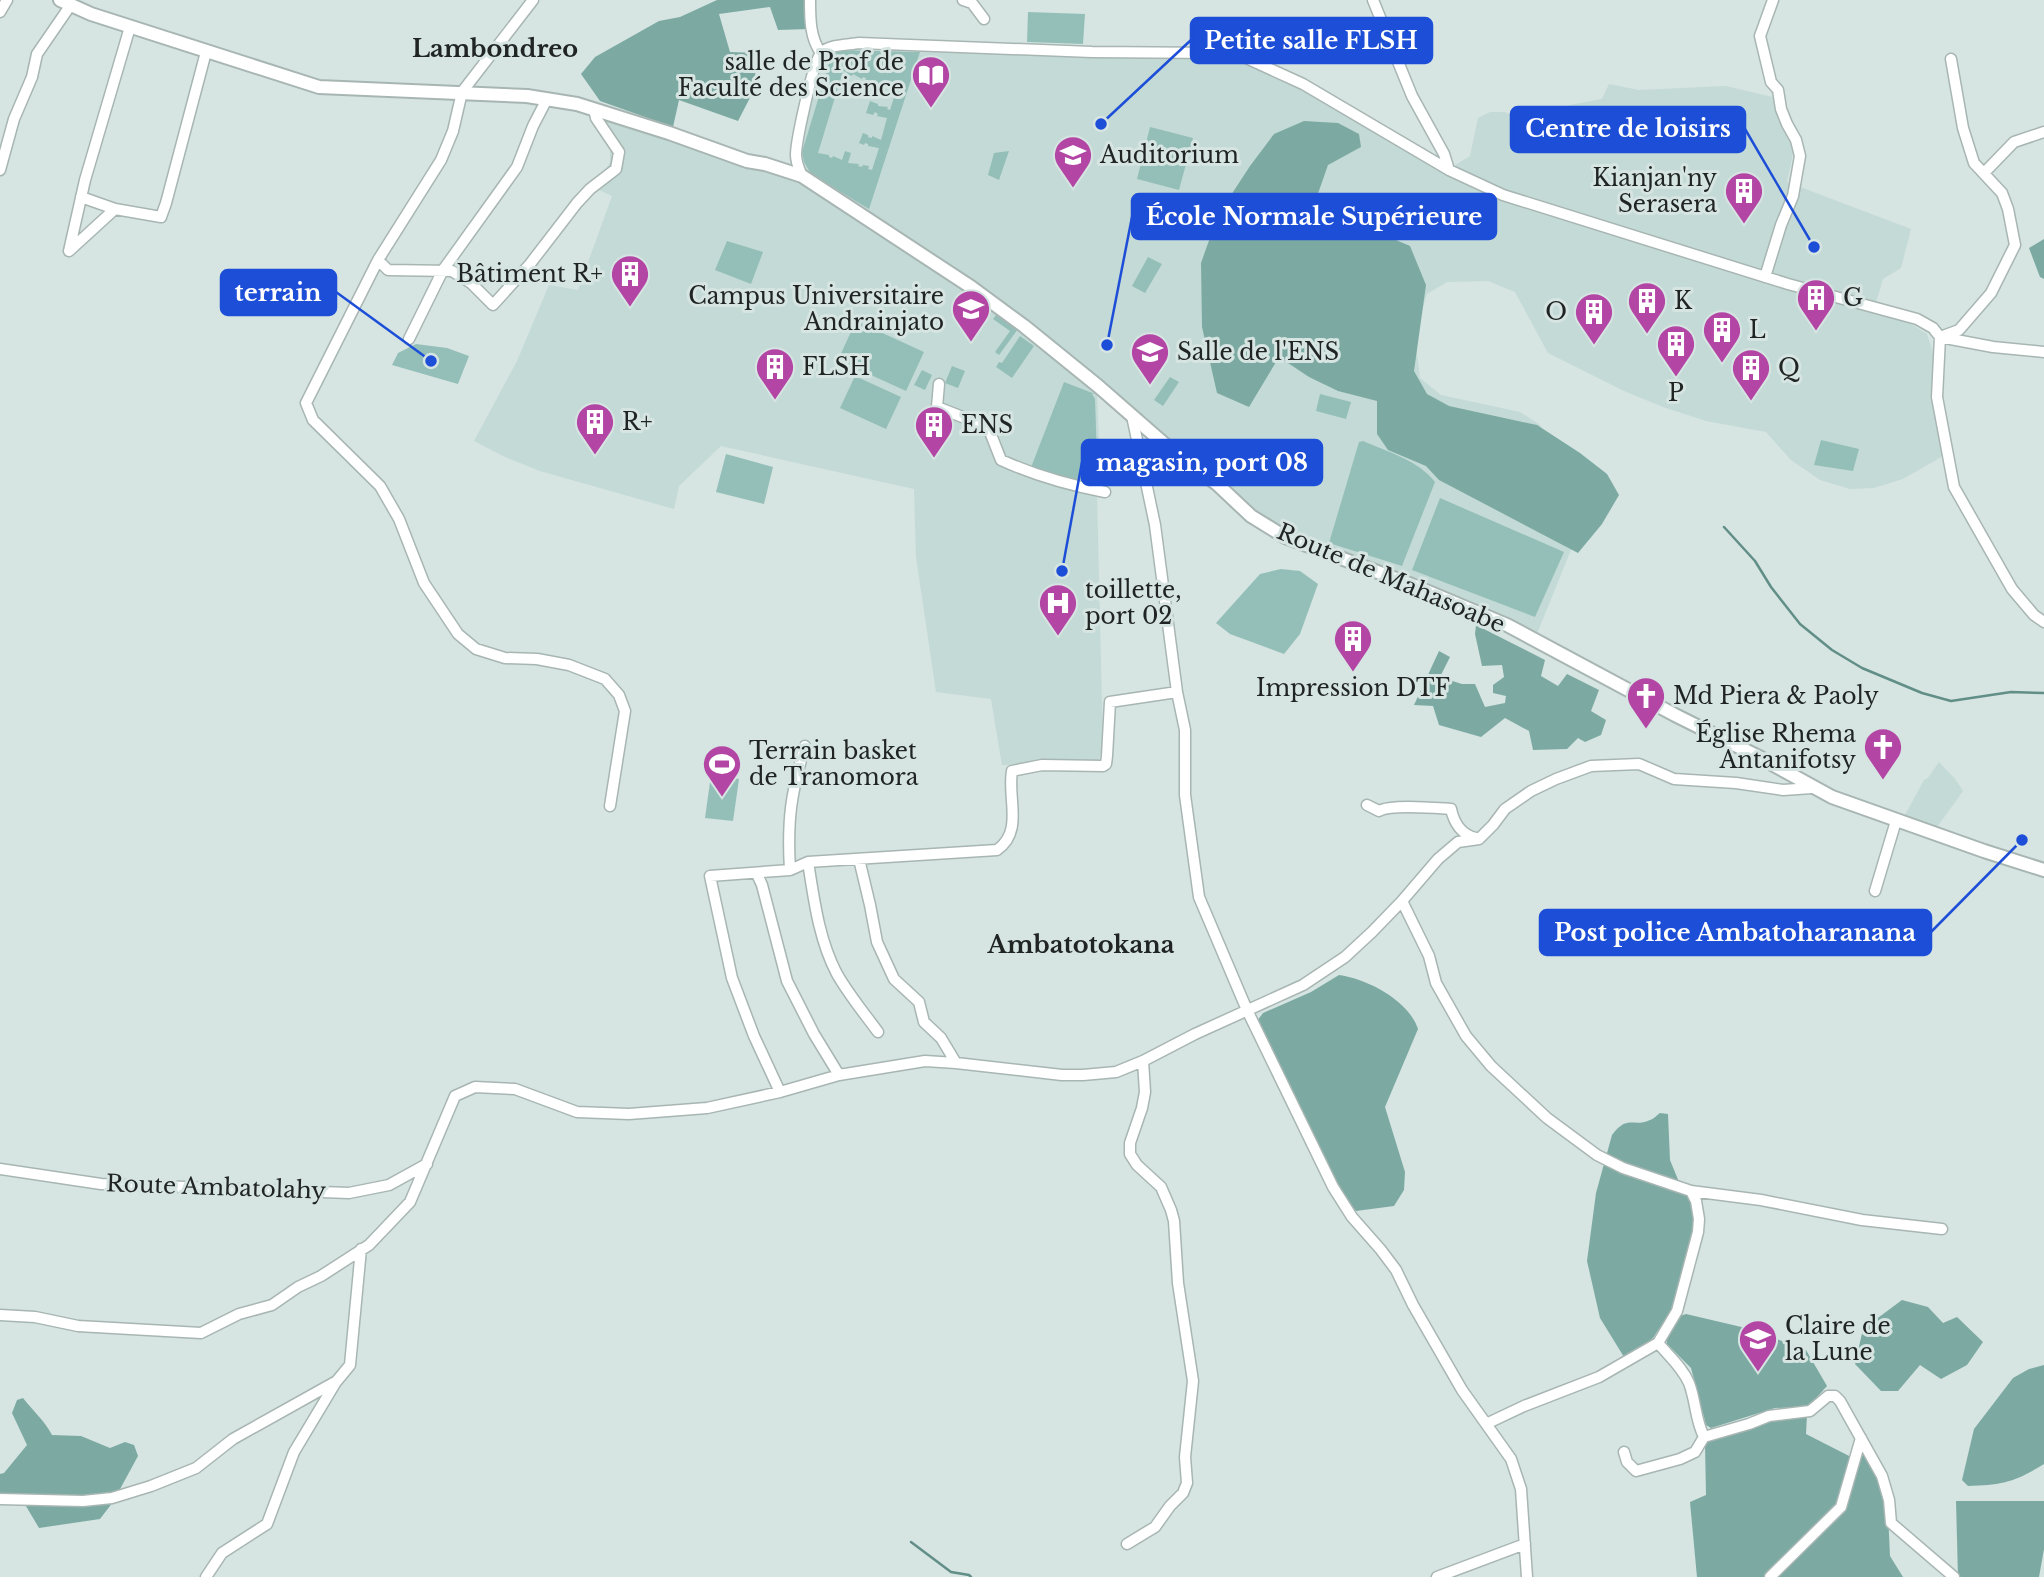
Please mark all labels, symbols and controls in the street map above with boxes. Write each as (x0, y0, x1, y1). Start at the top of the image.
callout: Petite salle FLSH (1191, 18, 1432, 63)
text: Petite salle FLSH (1204, 26, 1418, 55)
district label: Lambondreo (412, 34, 578, 63)
place label: salle de Prof de Faculté des Science (678, 48, 904, 102)
library icon: salle de Prof de Faculté des Science (910, 54, 952, 109)
callout: Centre de loisirs (1511, 107, 1745, 152)
text: Centre de loisirs (1525, 114, 1731, 143)
school or university icon: Auditorium (1052, 134, 1094, 189)
place label: Auditorium (1099, 141, 1239, 169)
place label: Kianjan'ny Serasera (1593, 164, 1717, 218)
building icon: Kianjan'ny Serasera (1723, 170, 1765, 225)
callout: École Normale Supérieure (1132, 194, 1496, 239)
text: École Normale Supérieure (1146, 202, 1482, 231)
building icon: Bâtiment R+ (609, 253, 651, 308)
place label: Bâtiment R+ (456, 260, 603, 288)
callout: terrain (221, 270, 336, 315)
building icon: G (1795, 277, 1837, 332)
text: terrain (235, 278, 322, 307)
building icon: K (1626, 280, 1668, 335)
place label: Campus Universitaire Andrainjato (688, 282, 944, 336)
place label: G (1843, 284, 1863, 312)
place label: K (1674, 287, 1693, 315)
school or university icon: Campus Universitaire Andrainjato (950, 288, 992, 343)
building icon: O (1573, 291, 1615, 346)
place label: O (1545, 298, 1567, 326)
building icon: L (1701, 309, 1743, 364)
place label: L (1749, 316, 1766, 344)
building icon: P (1655, 323, 1697, 378)
school or university icon: Salle de l'ENS (1129, 331, 1171, 386)
place label: Salle de l'ENS (1177, 338, 1339, 366)
building icon: FLSH (754, 346, 796, 401)
building icon: Q (1730, 347, 1772, 402)
place label: FLSH (802, 353, 870, 381)
place label: Q (1778, 354, 1800, 382)
place label: P (1668, 379, 1684, 407)
building icon: R+ (574, 401, 616, 456)
building icon: ENS (913, 404, 955, 459)
place label: R+ (622, 408, 653, 436)
place label: ENS (961, 411, 1013, 439)
callout: magasin, port 08 (1082, 440, 1322, 485)
text: magasin, port 08 (1096, 448, 1308, 477)
street label: Route de Mahasoabe (1273, 517, 1509, 639)
place label: toillette, port 02 (1085, 576, 1182, 630)
hospital icon: toillette, port 02 (1037, 582, 1079, 637)
building icon: Impression DTF (1332, 618, 1374, 673)
place label: Impression DTF (1256, 674, 1450, 702)
church icon: Md Piera & Paoly (1625, 675, 1667, 730)
place label: Md Piera & Paoly (1673, 682, 1879, 710)
place label: Église Rhema Antanifotsy (1695, 719, 1856, 774)
church icon: Église Rhema Antanifotsy (1862, 726, 1904, 781)
place label: Terrain basket de Tranomora (749, 737, 919, 791)
sports icon: Terrain basket de Tranomora (701, 743, 743, 798)
callout: Post police Ambatoharanana (1540, 910, 1931, 955)
text: Post police Ambatoharanana (1554, 918, 1916, 947)
district label: Ambatotokana (987, 930, 1175, 959)
street label: Route Ambatolahy (106, 1169, 327, 1205)
place label: Claire de la Lune (1785, 1312, 1891, 1366)
school or university icon: Claire de la Lune (1737, 1318, 1779, 1373)

